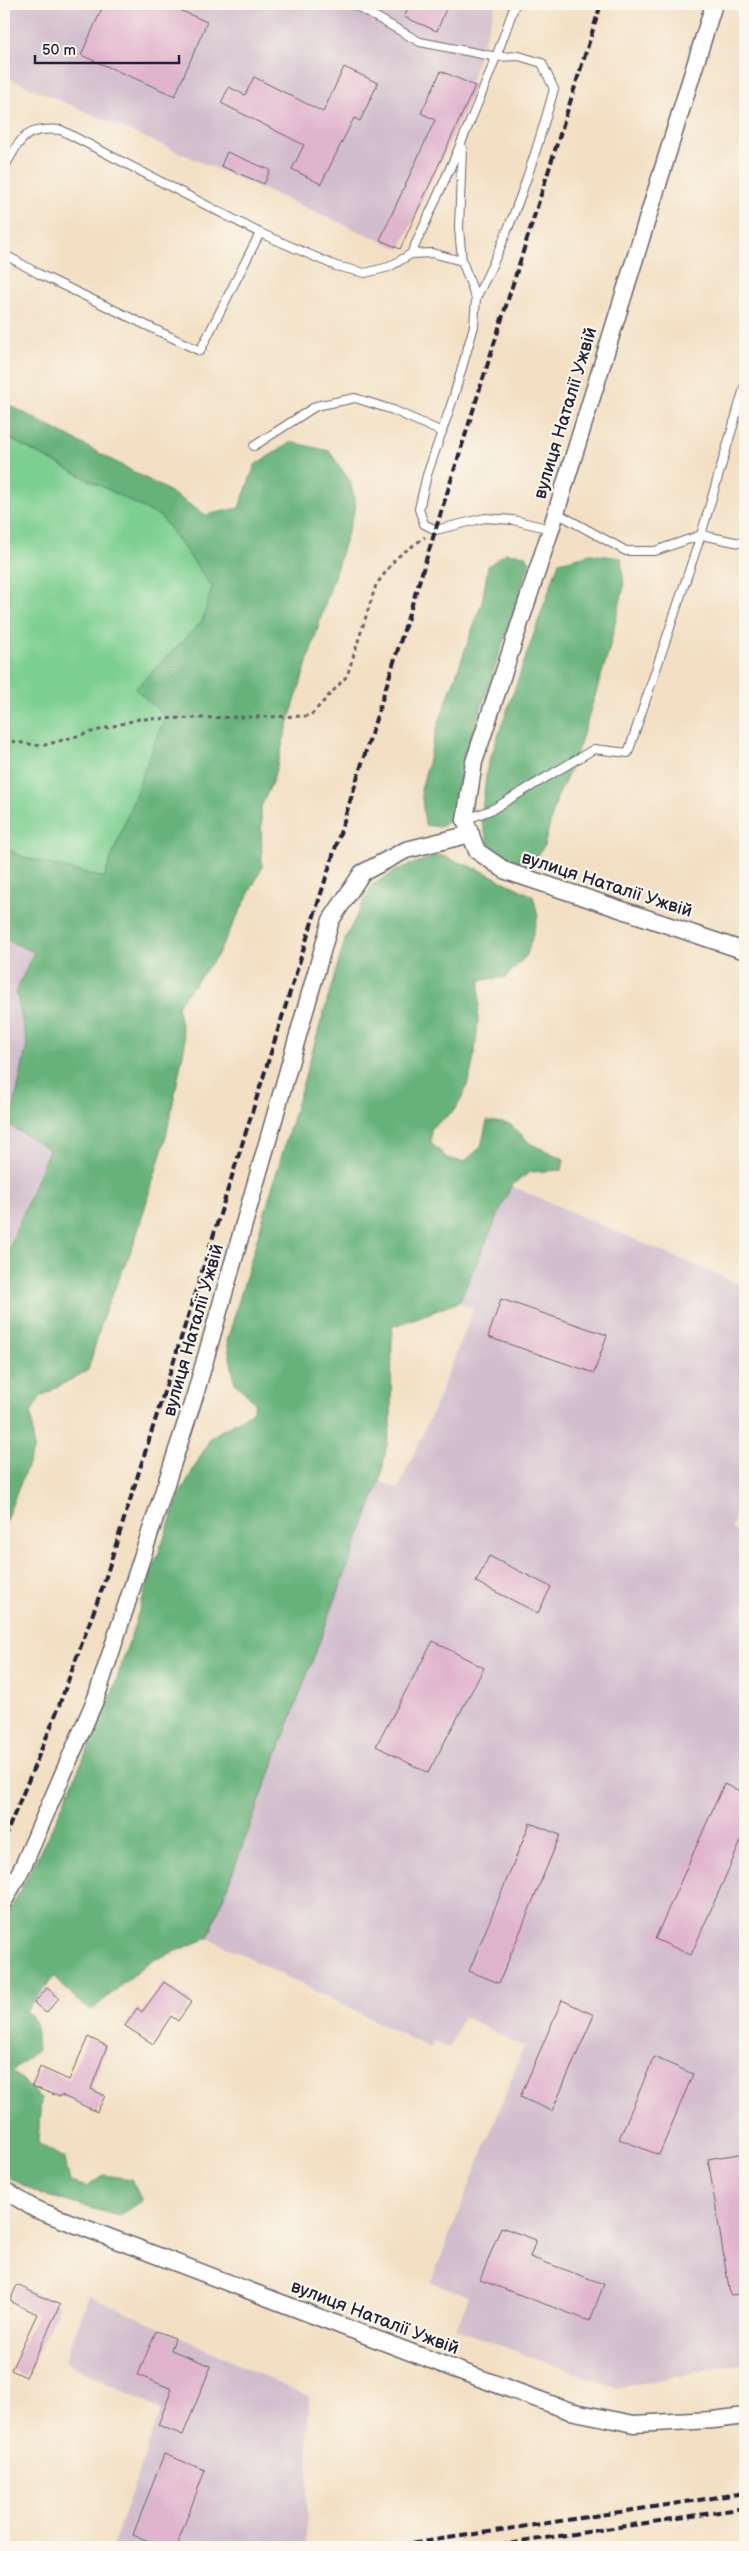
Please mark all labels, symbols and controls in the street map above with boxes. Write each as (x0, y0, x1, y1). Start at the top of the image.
scale bar (35, 32, 179, 64)
text: 50 m (42, 41, 76, 60)
street label: вулиця Наталії Ужвій (529, 325, 602, 501)
street label: вулиця Наталії Ужвій (519, 847, 695, 922)
street label: вулиця Наталії Ужвій (159, 1242, 228, 1419)
street label: вулиця Наталії Ужвій (288, 2276, 462, 2359)

